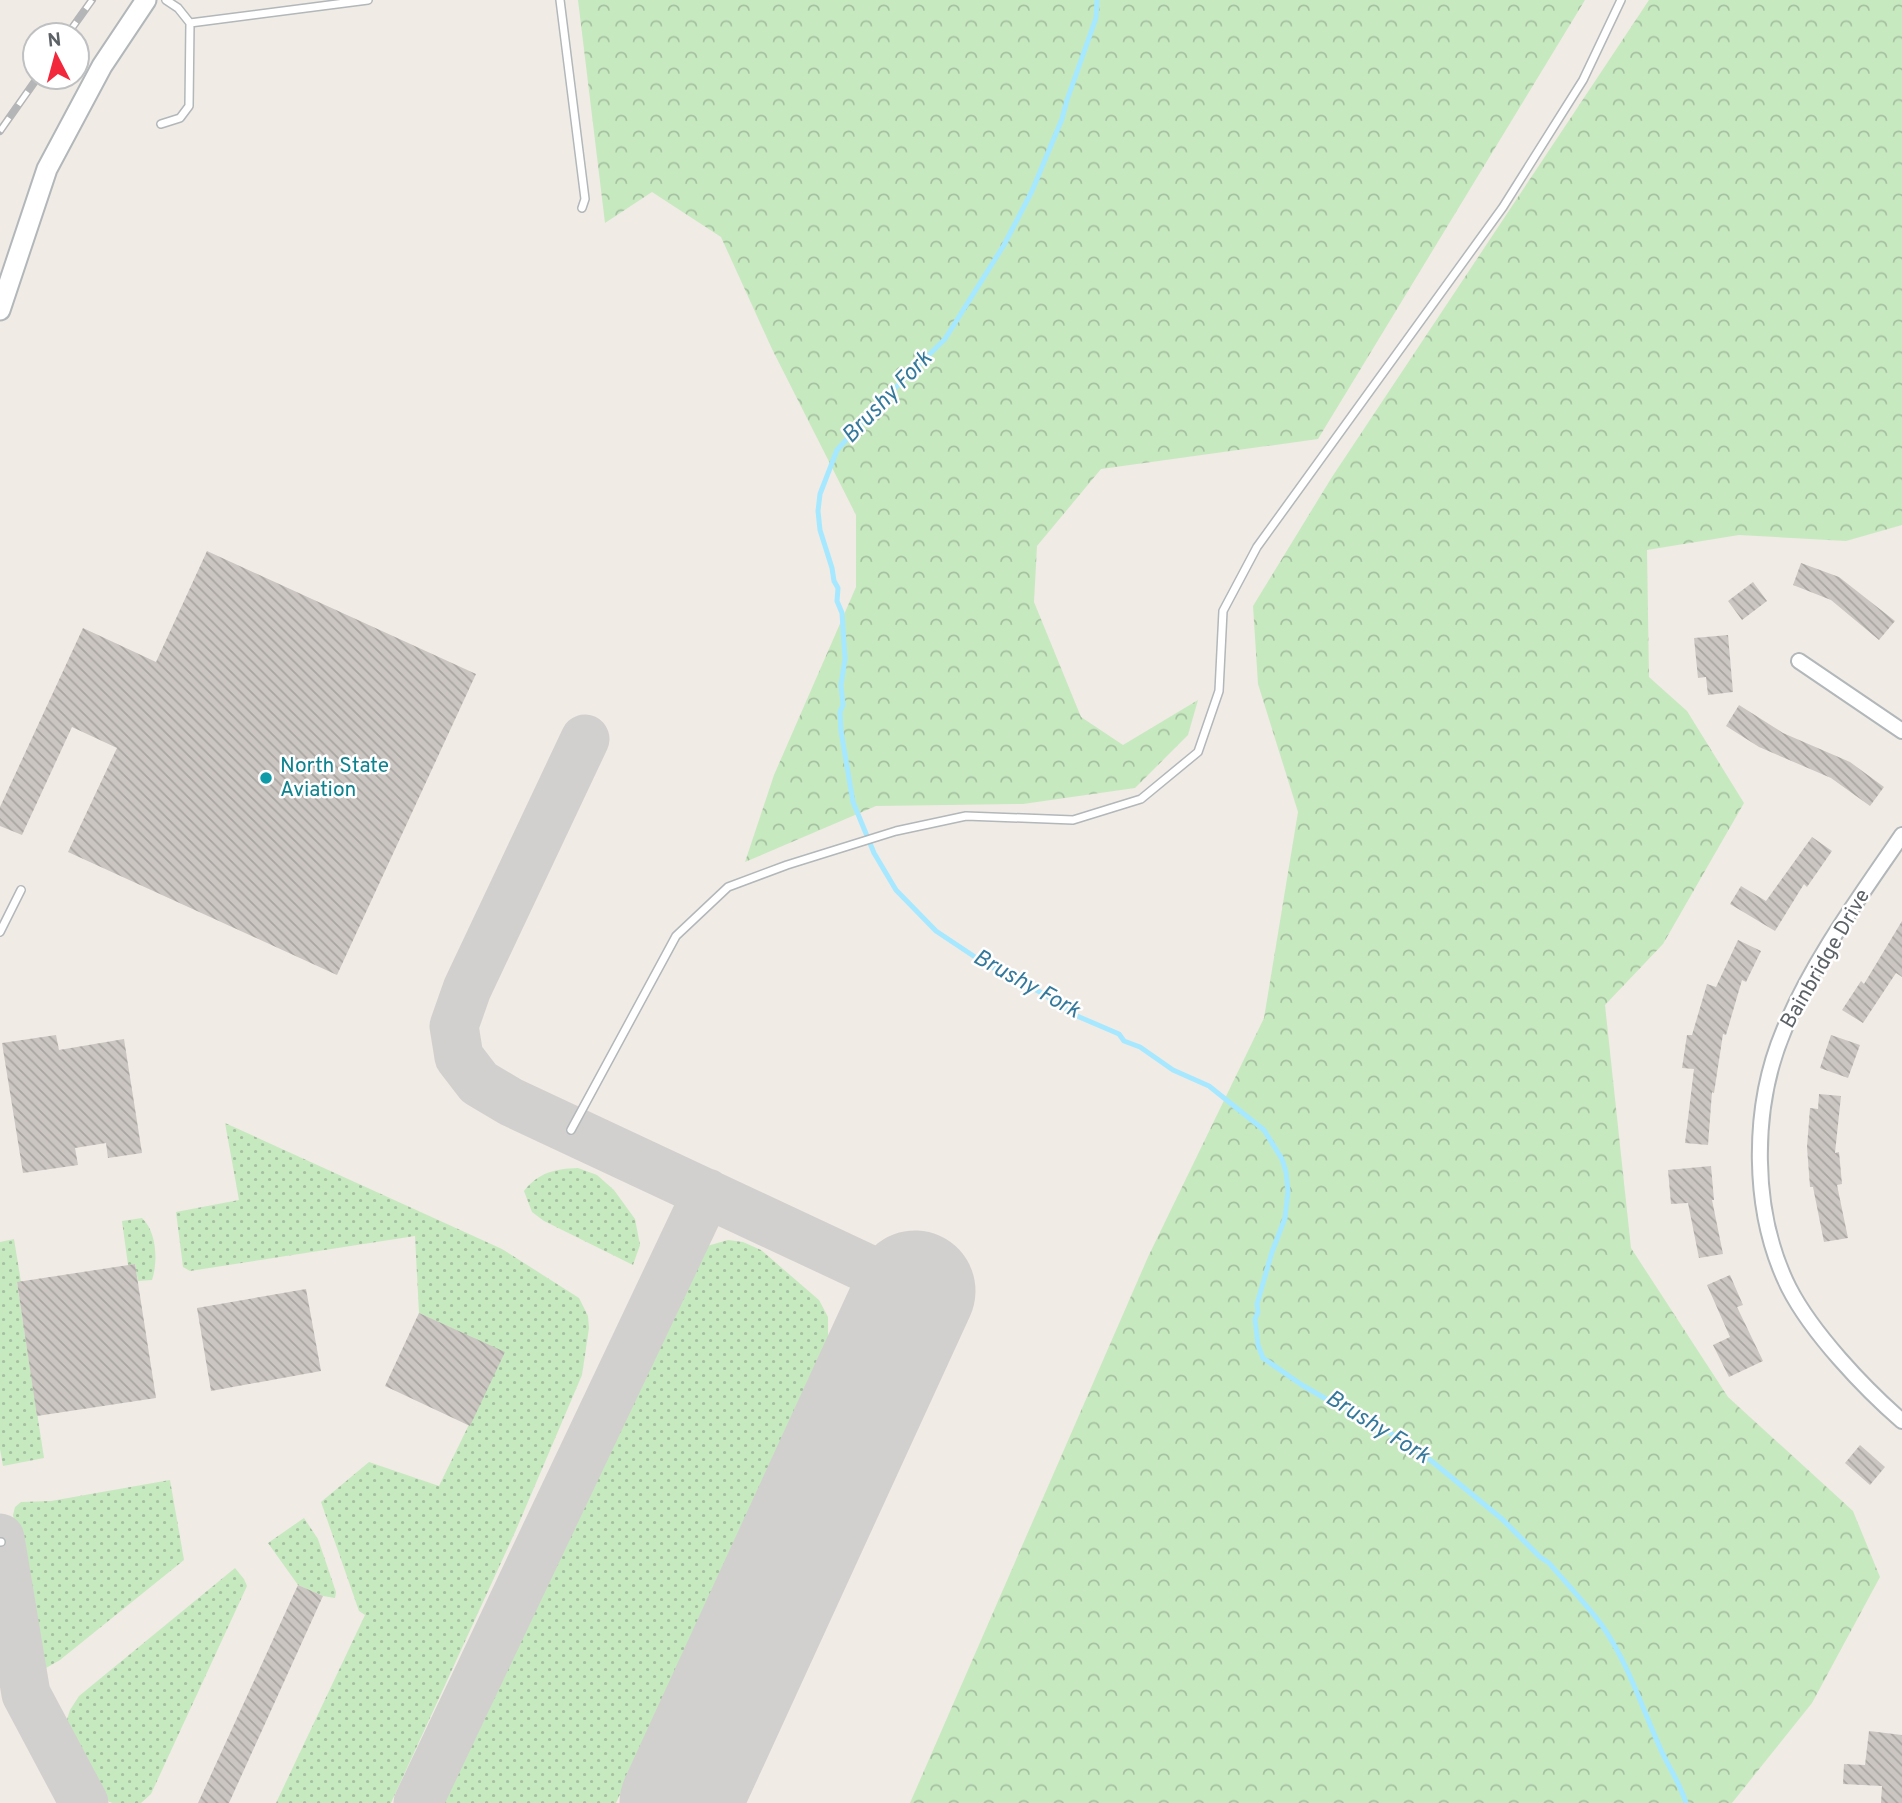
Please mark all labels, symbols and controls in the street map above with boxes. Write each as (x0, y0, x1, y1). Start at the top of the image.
north arrow (21, 21, 91, 91)
text: N (46, 28, 62, 54)
water label: Brushy Fork (837, 345, 940, 450)
place label: North State Aviation (280, 753, 389, 804)
marker: North State Aviation (258, 770, 274, 786)
street label: Bainbridge Drive (1775, 884, 1877, 1034)
water label: Brushy Fork (967, 944, 1085, 1026)
water label: Brushy Fork (1319, 1384, 1435, 1472)

